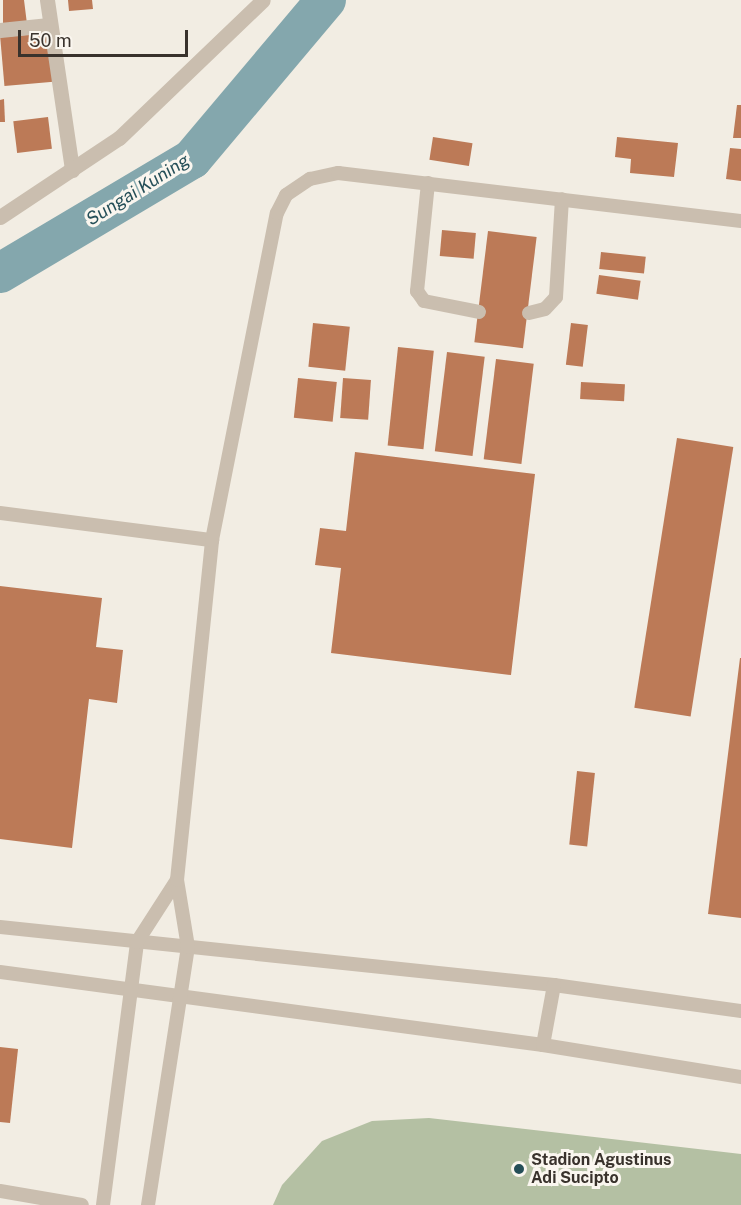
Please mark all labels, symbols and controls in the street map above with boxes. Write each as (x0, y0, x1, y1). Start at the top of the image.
scale bar (21, 18, 190, 56)
text: 50 m (29, 30, 72, 51)
water label: Sungai Kuning (82, 150, 194, 230)
place label: Stadion Agustinus Adi Sucipto (531, 1150, 672, 1188)
marker: Stadion Agustinus Adi Sucipto (512, 1162, 526, 1176)

